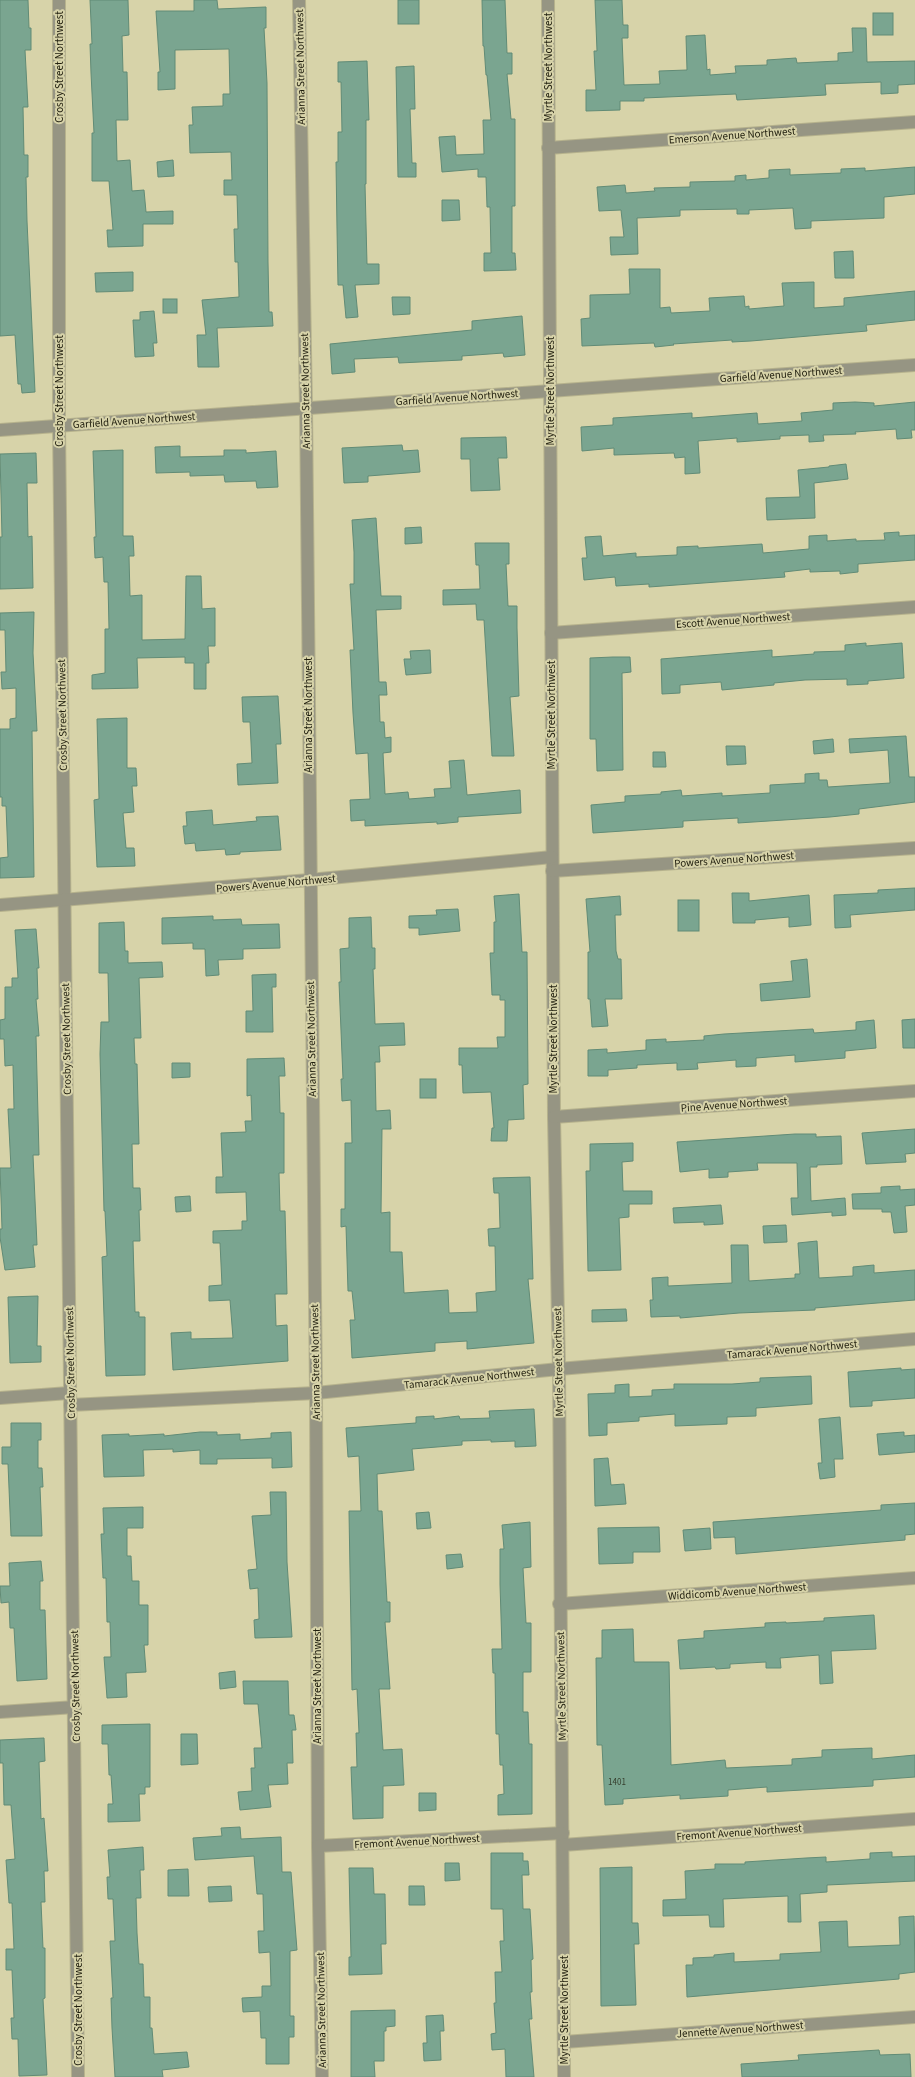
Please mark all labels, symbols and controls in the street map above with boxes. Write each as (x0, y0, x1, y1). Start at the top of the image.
street label: Arianna Street Northwest (292, 9, 309, 125)
street label: Crosby Street Northwest (52, 11, 67, 123)
street label: Myrtle Street Northwest (541, 12, 556, 121)
street label: Emerson Avenue Northwest (668, 124, 796, 147)
street label: Arianna Street Northwest (297, 333, 314, 449)
street label: Crosby Street Northwest (52, 335, 67, 447)
street label: Myrtle Street Northwest (543, 336, 558, 445)
street label: Garfield Avenue Northwest (719, 363, 843, 386)
street label: Garfield Avenue Northwest (395, 386, 519, 409)
street label: Garfield Avenue Northwest (72, 409, 196, 432)
street label: Escott Avenue Northwest (675, 609, 791, 632)
street label: Arianna Street Northwest (301, 657, 316, 773)
street label: Crosby Street Northwest (54, 659, 71, 771)
street label: Myrtle Street Northwest (544, 660, 559, 769)
street label: Powers Avenue Northwest (674, 848, 795, 871)
street label: Powers Avenue Northwest (216, 871, 337, 896)
street label: Arianna Street Northwest (303, 981, 320, 1097)
street label: Crosby Street Northwest (58, 983, 75, 1095)
street label: Myrtle Street Northwest (546, 984, 561, 1093)
street label: Pine Avenue Northwest (680, 1093, 788, 1116)
street label: Arianna Street Northwest (307, 1304, 324, 1420)
street label: Crosby Street Northwest (62, 1307, 79, 1419)
street label: Myrtle Street Northwest (550, 1307, 567, 1417)
street label: Tamarack Avenue Northwest (726, 1336, 858, 1363)
street label: Tamarack Avenue Northwest (403, 1364, 535, 1393)
street label: Widdicomb Avenue Northwest (667, 1579, 807, 1604)
street label: Arianna Street Northwest (310, 1628, 325, 1744)
street label: Crosby Street Northwest (67, 1630, 84, 1742)
street label: Myrtle Street Northwest (553, 1631, 570, 1741)
house number: 1401 (608, 1776, 626, 1789)
street label: Fremont Avenue Northwest (676, 1821, 802, 1844)
street label: Fremont Avenue Northwest (354, 1831, 480, 1852)
street label: Arianna Street Northwest (313, 1952, 330, 2068)
street label: Crosby Street Northwest (71, 1954, 86, 2066)
street label: Myrtle Street Northwest (557, 1955, 572, 2064)
street label: Jennette Avenue Northwest (676, 2018, 804, 2041)

